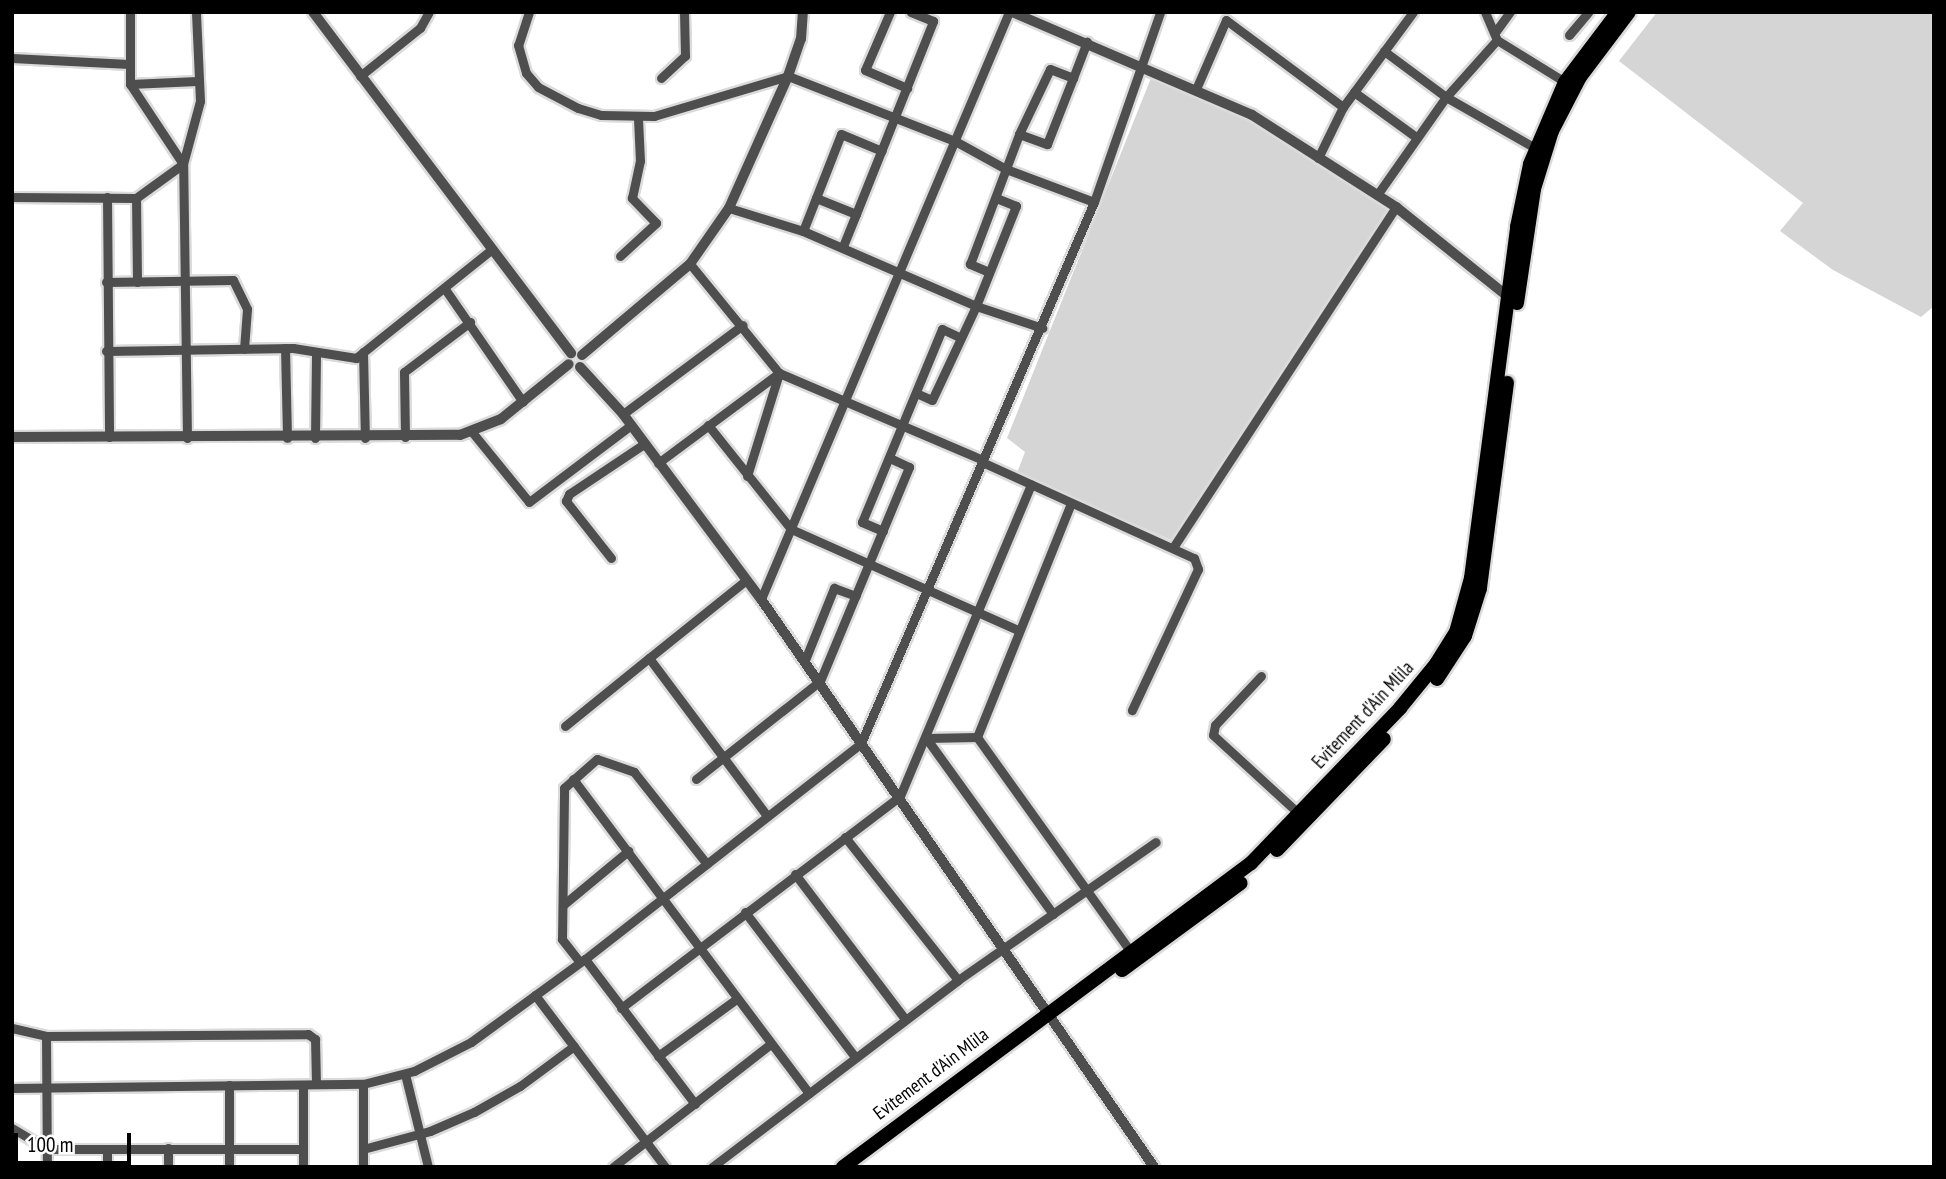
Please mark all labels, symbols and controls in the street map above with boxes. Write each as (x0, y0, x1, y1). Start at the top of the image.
street label: Evitement d'Ain Mlila (1307, 657, 1419, 773)
street label: Evitement d'Ain Mlila (869, 1023, 993, 1125)
scale bar (18, 1120, 135, 1164)
text: 100 m (27, 1131, 73, 1158)

